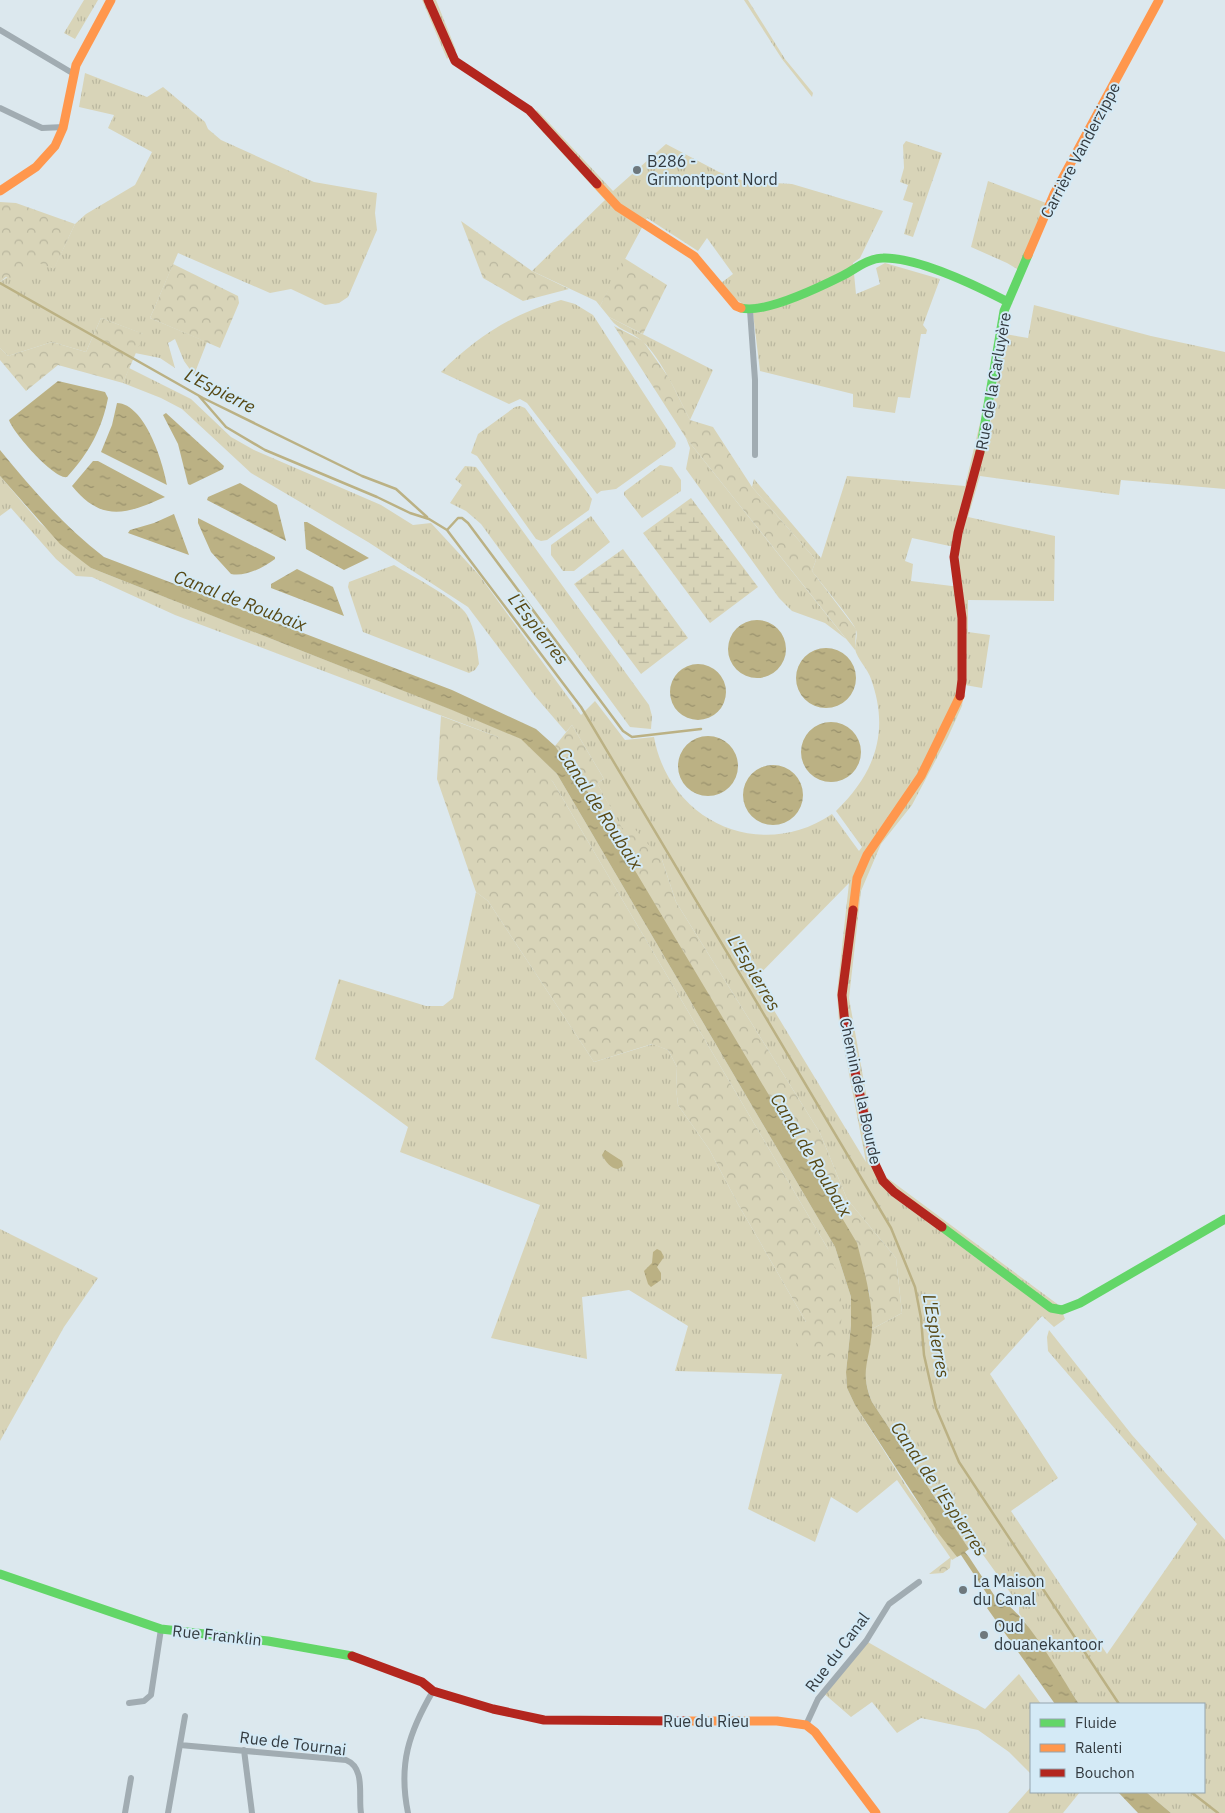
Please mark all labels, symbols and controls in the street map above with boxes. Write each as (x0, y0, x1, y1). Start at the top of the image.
street label: Carrière Vanderzippe (1036, 78, 1124, 221)
place label: B286 - Grimontpont Nord (647, 151, 778, 189)
marker: B286 - Grimontpont Nord (631, 164, 643, 176)
street label: Rue de la Carluyère (971, 310, 1015, 451)
water label: L'Espierre (181, 363, 259, 418)
water label: Canal de Roubaix (171, 565, 311, 637)
water label: L'Espierres (503, 588, 574, 669)
water label: Canal de Roubaix (553, 744, 649, 875)
water label: L'Espierres (723, 930, 786, 1015)
street label: Chemin de la Bourde (836, 1016, 886, 1166)
water label: Canal de Roubaix (766, 1089, 858, 1222)
water label: L'Espierres (918, 1292, 955, 1380)
water label: Canal de l'Espierres (886, 1417, 993, 1560)
place label: La Maison du Canal (973, 1571, 1045, 1609)
marker: La Maison du Canal (957, 1584, 969, 1596)
street label: Rue du Canal (801, 1608, 873, 1696)
place label: Oud douanekantoor (994, 1616, 1103, 1654)
street label: Rue Franklin (171, 1620, 263, 1650)
marker: Oud douanekantoor (978, 1629, 990, 1641)
legend (1030, 1703, 1205, 1793)
street label: Rue du Rieu (663, 1711, 749, 1731)
text: Fluide (1075, 1713, 1117, 1732)
street label: Rue de Tournai (238, 1727, 348, 1759)
text: Ralenti (1075, 1738, 1122, 1757)
text: Bouchon (1075, 1763, 1135, 1782)

